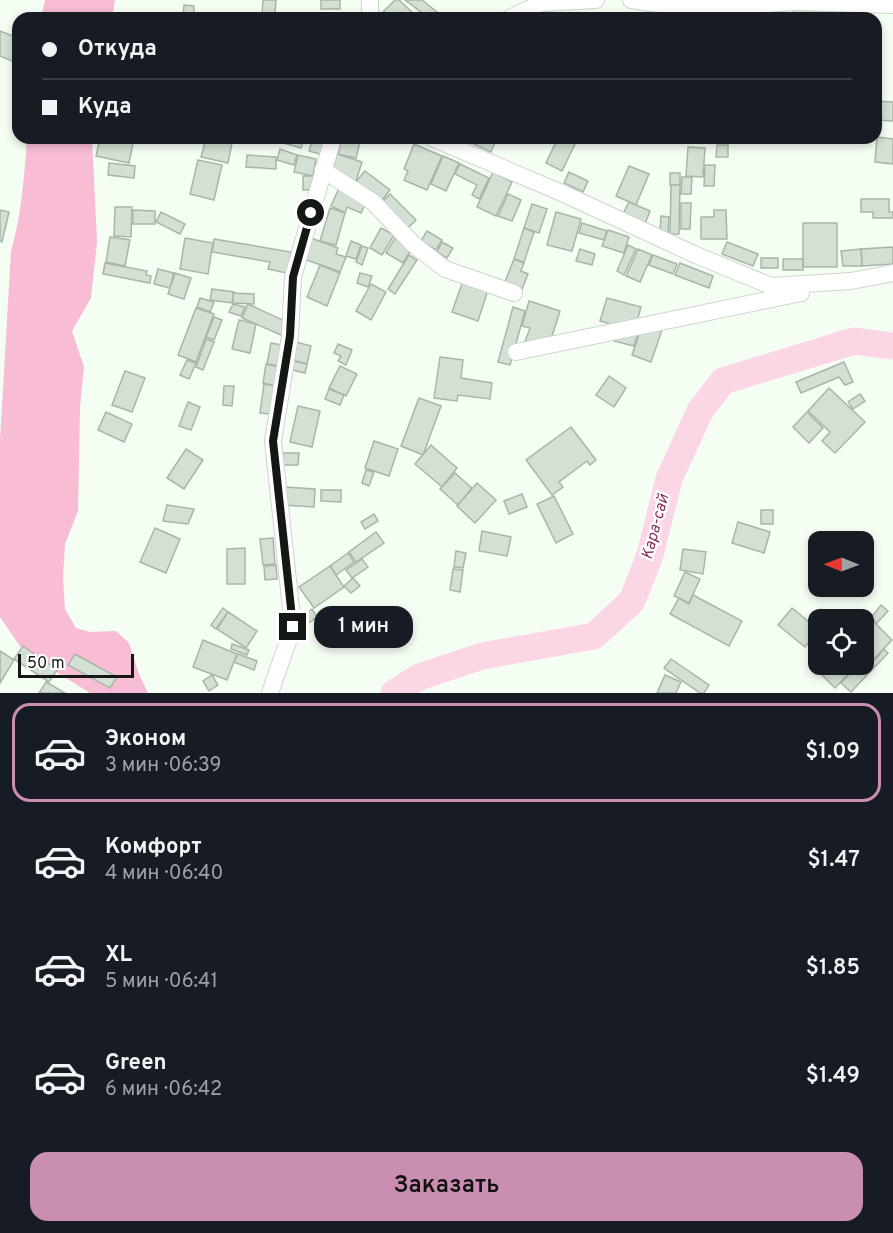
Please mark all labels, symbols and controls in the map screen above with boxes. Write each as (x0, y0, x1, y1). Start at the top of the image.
text: Откуда (78, 36, 157, 63)
text: Куда (78, 94, 132, 121)
route start (297, 199, 324, 226)
water label: Кара-сай (638, 491, 675, 562)
north arrow (808, 531, 874, 597)
map controls (808, 531, 874, 675)
callout: 1 мин (314, 606, 413, 648)
button: locate (808, 609, 874, 675)
route end (279, 613, 306, 640)
text: 1 мин (338, 614, 389, 640)
scale bar (18, 651, 134, 678)
text: 50 m (27, 654, 65, 674)
icon: car (33, 726, 87, 780)
text: Эконом (105, 726, 186, 753)
text: $1.09 (805, 739, 860, 766)
text: 3 мин · 06:39 (105, 753, 221, 779)
icon: car (33, 834, 87, 888)
text: Комфорт (105, 834, 202, 861)
text: $1.47 (807, 847, 860, 874)
text: 4 мин · 06:40 (105, 861, 223, 887)
icon: car (33, 942, 87, 996)
text: XL (105, 942, 132, 969)
text: $1.85 (806, 955, 860, 982)
text: 5 мин · 06:41 (105, 969, 218, 995)
icon: car (33, 1050, 87, 1104)
text: Green (105, 1050, 167, 1077)
text: $1.49 (806, 1063, 860, 1090)
text: 6 мин · 06:42 (105, 1077, 222, 1103)
button: Заказать (30, 1152, 863, 1221)

